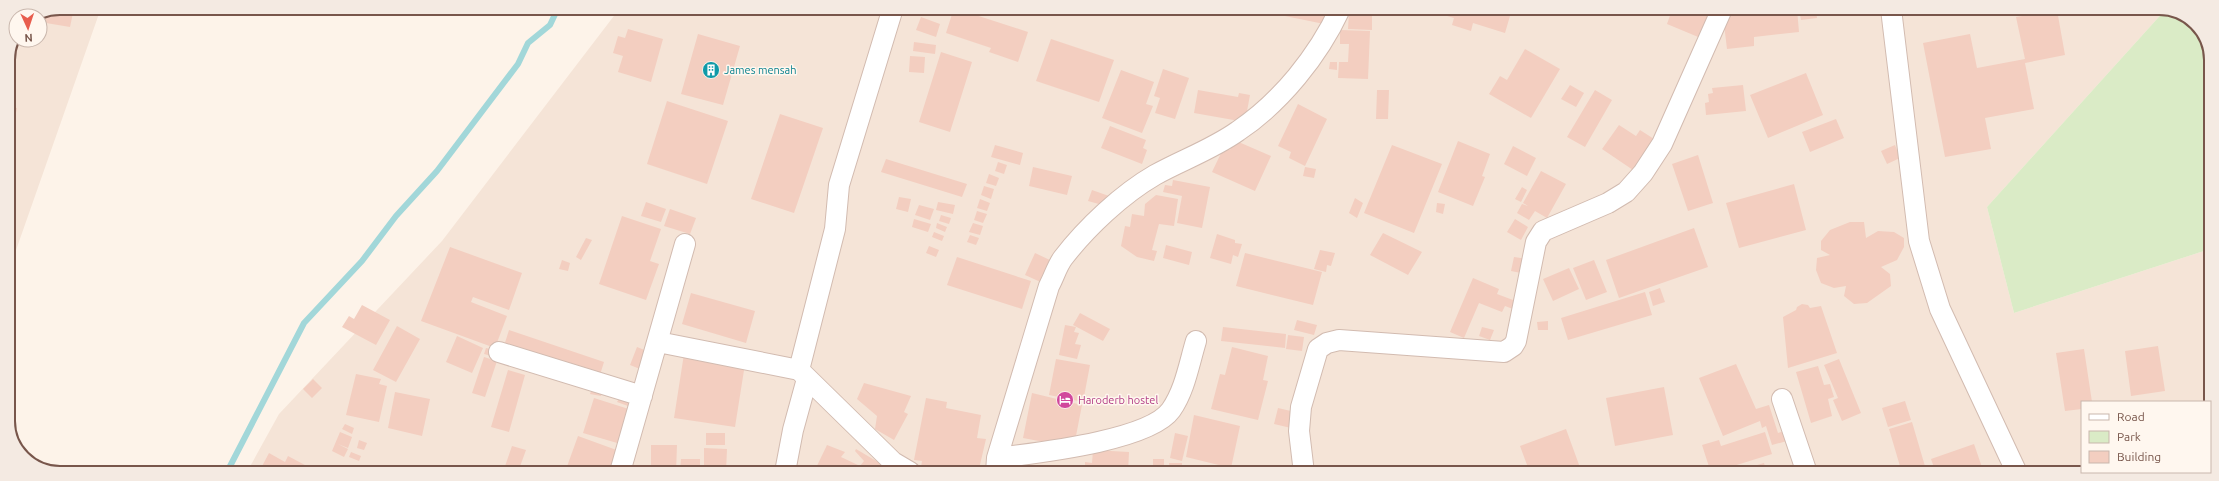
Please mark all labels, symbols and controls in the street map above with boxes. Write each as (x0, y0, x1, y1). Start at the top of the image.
north arrow (8, 8, 48, 48)
text: N (24, 32, 33, 44)
building icon: James mensah (701, 60, 721, 80)
place label: James mensah (724, 64, 796, 76)
hotel icon: Haroderb hostel (1055, 390, 1075, 410)
place label: Haroderb hostel (1078, 394, 1158, 406)
legend (2081, 401, 2211, 473)
text: Road (2117, 410, 2145, 423)
text: Park (2117, 430, 2141, 443)
text: Building (2117, 450, 2161, 463)

